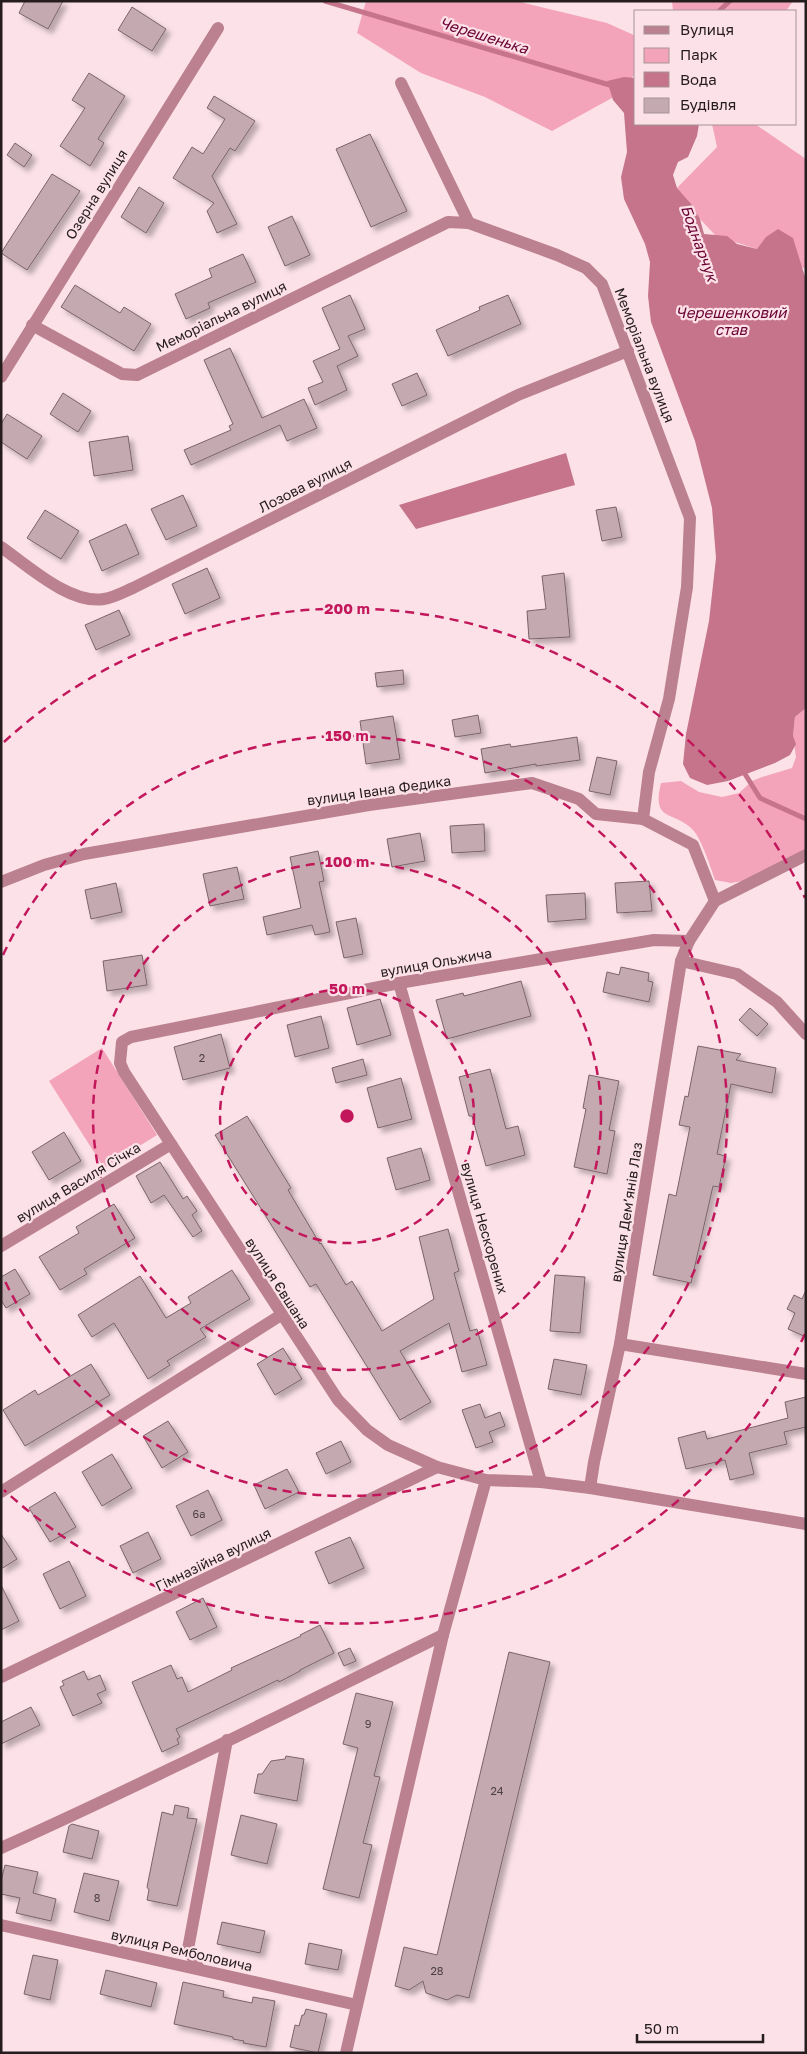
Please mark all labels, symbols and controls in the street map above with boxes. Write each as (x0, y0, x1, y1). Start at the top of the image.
legend (634, 10, 797, 125)
water label: Черешенька (438, 13, 531, 57)
text: Вулиця (680, 20, 734, 38)
text: Парк (680, 45, 718, 63)
text: Вода (680, 70, 717, 88)
text: Будівля (680, 95, 736, 113)
street label: Озерна вулиця (61, 146, 131, 242)
water label: Боднарчук (677, 202, 723, 286)
street label: Меморіальна вулиця (153, 277, 289, 355)
street label: Меморіальна вулиця (611, 285, 679, 425)
water label: Черешенковий став (676, 303, 787, 338)
street label: Лозова вулиця (256, 454, 354, 516)
text: 200 m (324, 599, 370, 617)
text: 150 m (325, 726, 369, 744)
street label: вулиця Івана Федика (306, 771, 452, 809)
text: 100 m (325, 852, 369, 870)
street label: вулиця Ольжича (379, 944, 493, 980)
text: 50 m (329, 979, 365, 997)
house number: 2 (199, 1051, 205, 1064)
centre of rings (338, 1107, 356, 1125)
street label: вулиця Василя Січка (13, 1138, 143, 1226)
street label: вулиця Демʼянів Лаз (607, 1141, 645, 1283)
street label: вулиця Нескорених (458, 1160, 512, 1296)
street label: вулиця Євшана (242, 1234, 314, 1332)
house number: 6а (193, 1507, 205, 1520)
street label: Гімназійна вулиця (152, 1524, 274, 1594)
house number: 9 (365, 1717, 371, 1730)
house number: 24 (490, 1784, 504, 1797)
house number: 8 (94, 1891, 101, 1904)
street label: вулиця Ремболовича (110, 1925, 254, 1975)
house number: 28 (430, 1964, 444, 1977)
scale bar (637, 2012, 763, 2044)
text: 50 m (644, 2019, 679, 2037)

